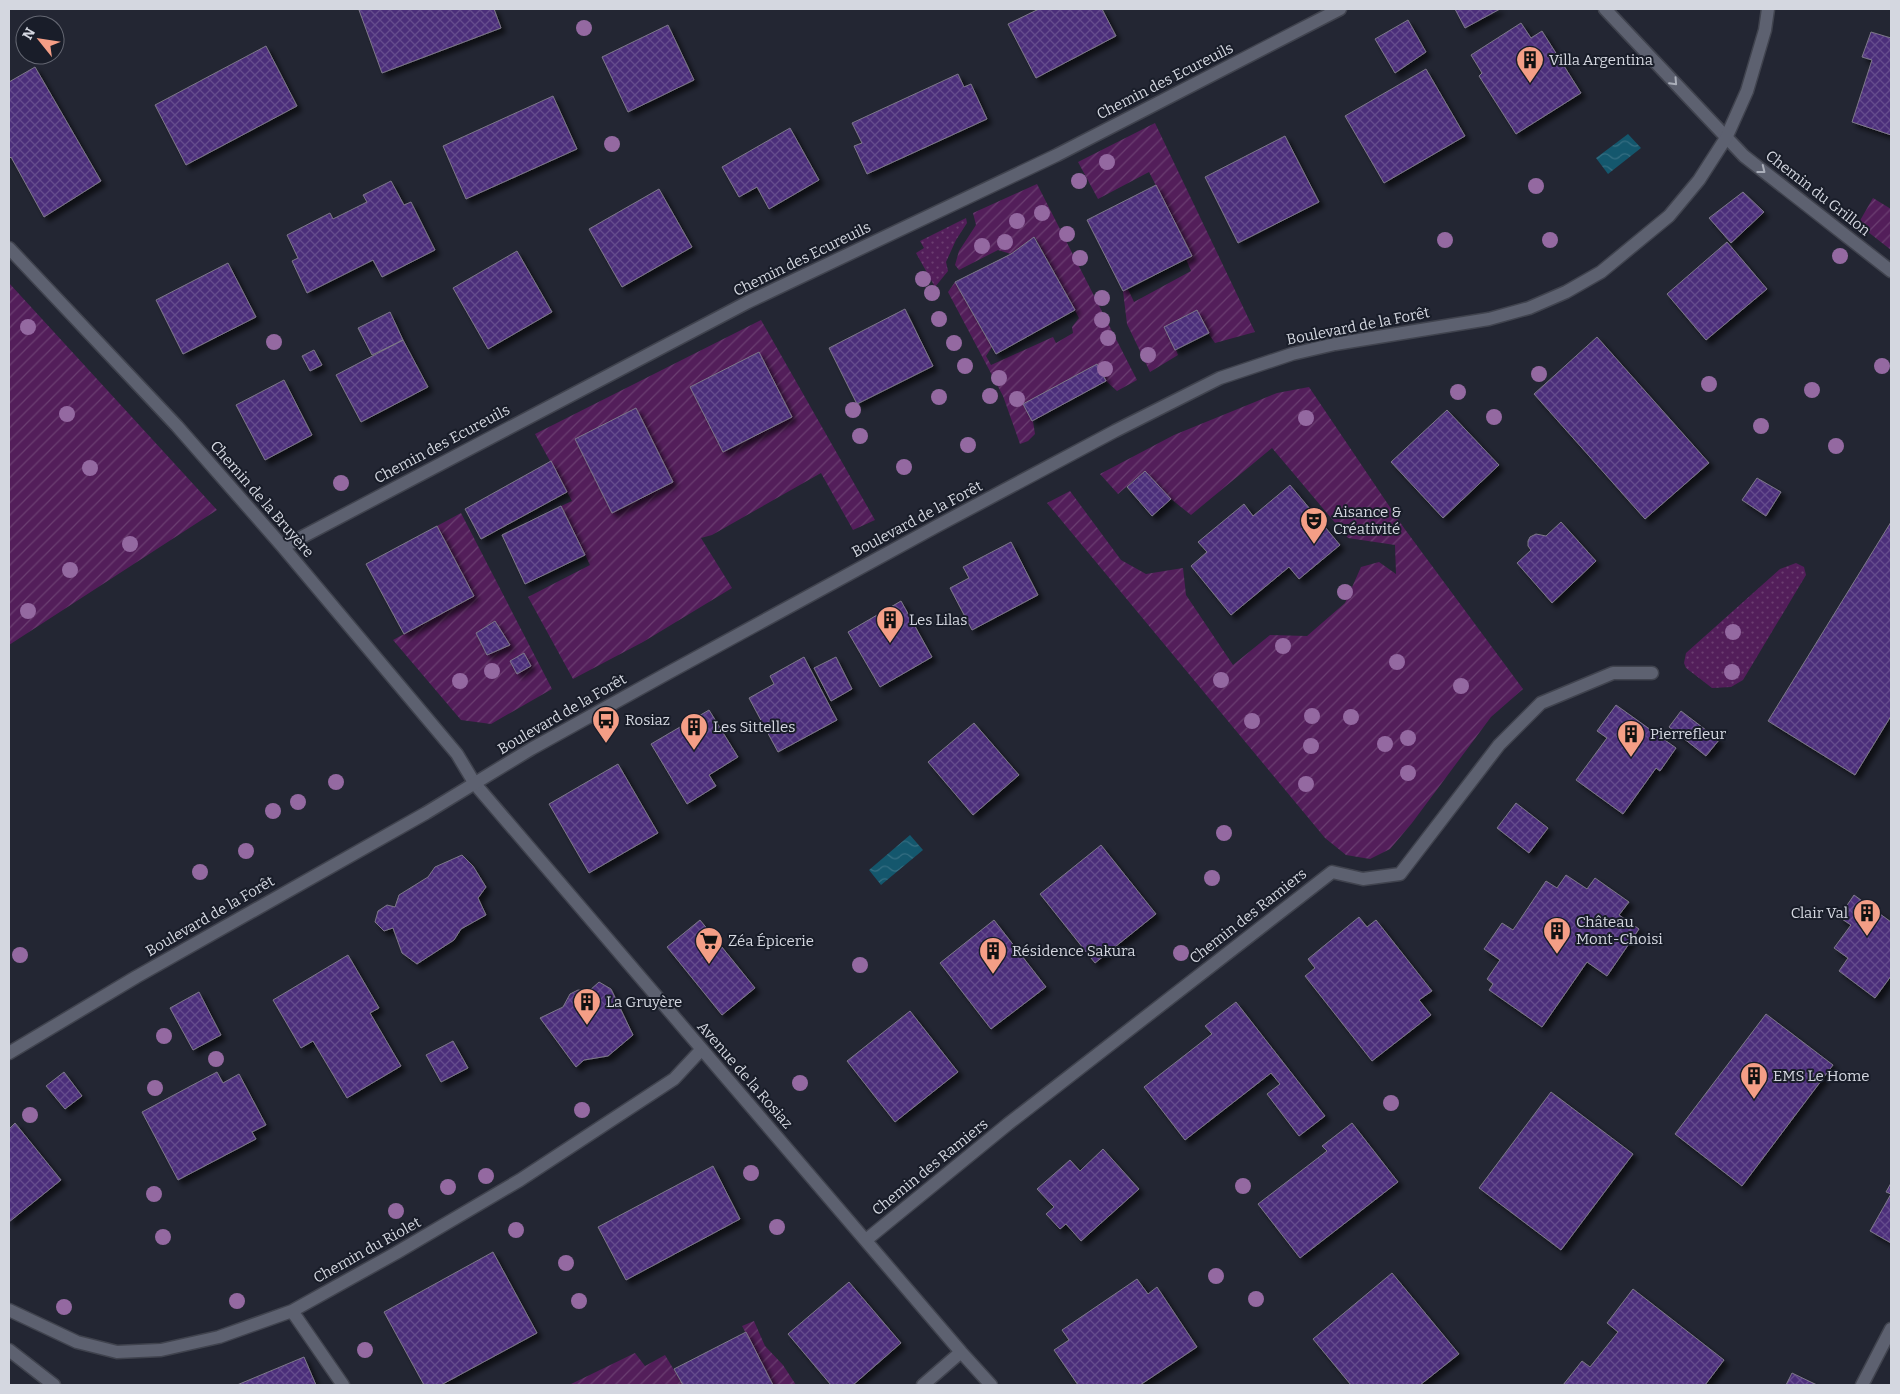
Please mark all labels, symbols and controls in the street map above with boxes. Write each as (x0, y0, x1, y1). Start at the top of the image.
north arrow (15, 15, 65, 65)
text: N (19, 25, 39, 43)
street label: Chemin des Ecureuils (1094, 39, 1236, 123)
building icon: Villa Argentina (1515, 45, 1545, 84)
place label: Villa Argentina (1549, 51, 1653, 69)
one-way arrow (1668, 77, 1677, 86)
street label: Chemin du Grillon (1762, 147, 1874, 240)
one-way arrow (1757, 165, 1766, 174)
street label: Chemin des Ecureuils (730, 218, 874, 300)
street label: Boulevard de la Forêt (1285, 303, 1432, 349)
street label: Chemin des Ecureuils (371, 401, 513, 487)
street label: Chemin de la Bruyère (206, 437, 318, 561)
street label: Boulevard de la Forêt (849, 477, 986, 561)
place label: Aisance & Créativité (1333, 503, 1402, 538)
theatre icon: Aisance & Créativité (1299, 506, 1329, 545)
building icon: Les Lilas (875, 605, 905, 644)
place label: Les Lilas (909, 611, 967, 629)
street label: Boulevard de la Forêt (495, 670, 630, 758)
bus stop icon: Rosiaz (591, 705, 621, 744)
place label: Rosiaz (625, 711, 670, 729)
building icon: Les Sittelles (679, 712, 709, 751)
place label: Les Sittelles (713, 718, 795, 736)
building icon: Pierrefleur (1616, 719, 1646, 758)
place label: Pierrefleur (1650, 725, 1727, 743)
street label: Chemin des Ramiers (1186, 865, 1310, 967)
street label: Boulevard de la Forêt (143, 872, 278, 960)
building icon: Clair Val (1852, 898, 1882, 937)
place label: Clair Val (1791, 904, 1848, 922)
place label: Château Mont-Choisi (1576, 913, 1663, 948)
building icon: Château Mont-Choisi (1542, 916, 1572, 955)
supermarket icon: Zéa Épicerie (694, 926, 724, 965)
place label: Zéa Épicerie (728, 932, 814, 950)
building icon: Résidence Sakura (978, 936, 1008, 975)
place label: Résidence Sakura (1012, 942, 1135, 960)
building icon: La Gruyère (572, 987, 602, 1026)
place label: La Gruyère (606, 993, 682, 1011)
street label: Avenue de la Rosiaz (694, 1018, 796, 1132)
building icon: EMS Le Home (1739, 1061, 1769, 1100)
place label: EMS Le Home (1773, 1067, 1870, 1085)
street label: Chemin des Ramiers (868, 1115, 992, 1219)
street label: Chemin du Riolet (310, 1213, 424, 1287)

